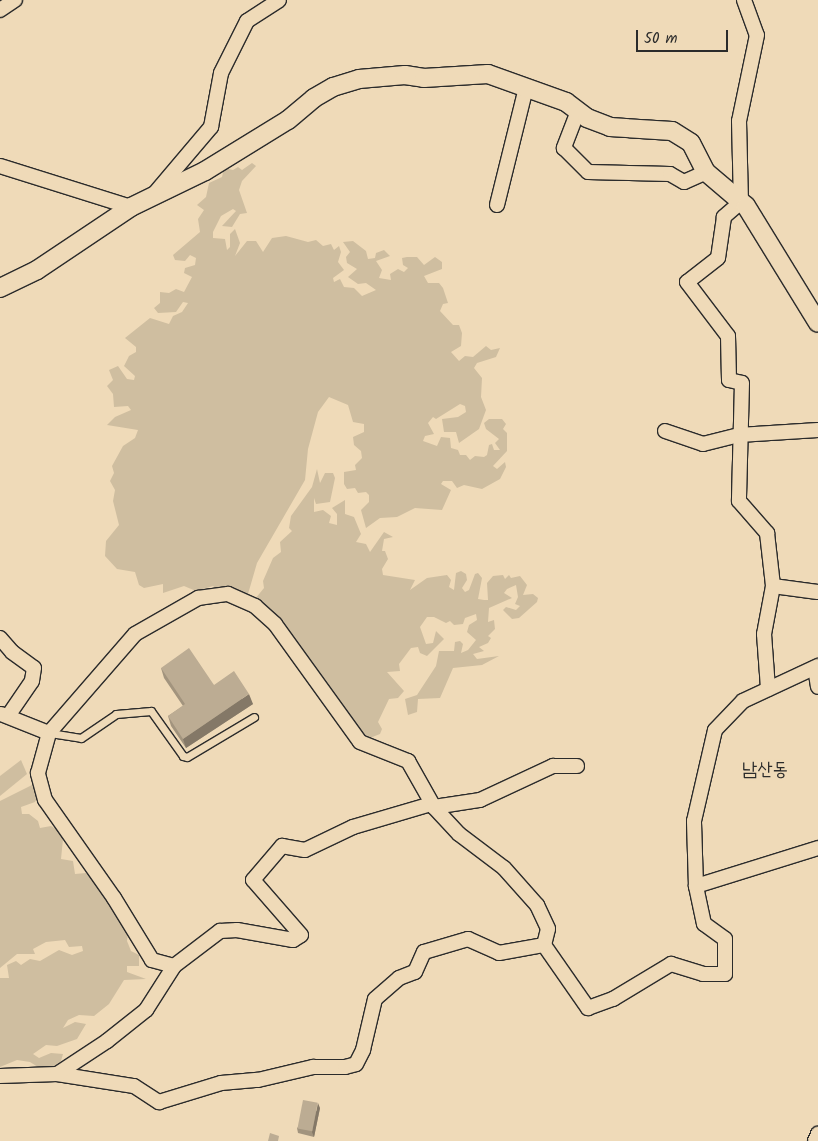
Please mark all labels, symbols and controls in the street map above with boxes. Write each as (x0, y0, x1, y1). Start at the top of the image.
scale bar (638, 20, 730, 52)
text: 50 m (644, 27, 678, 51)
district label: 남산동 (742, 760, 788, 782)

